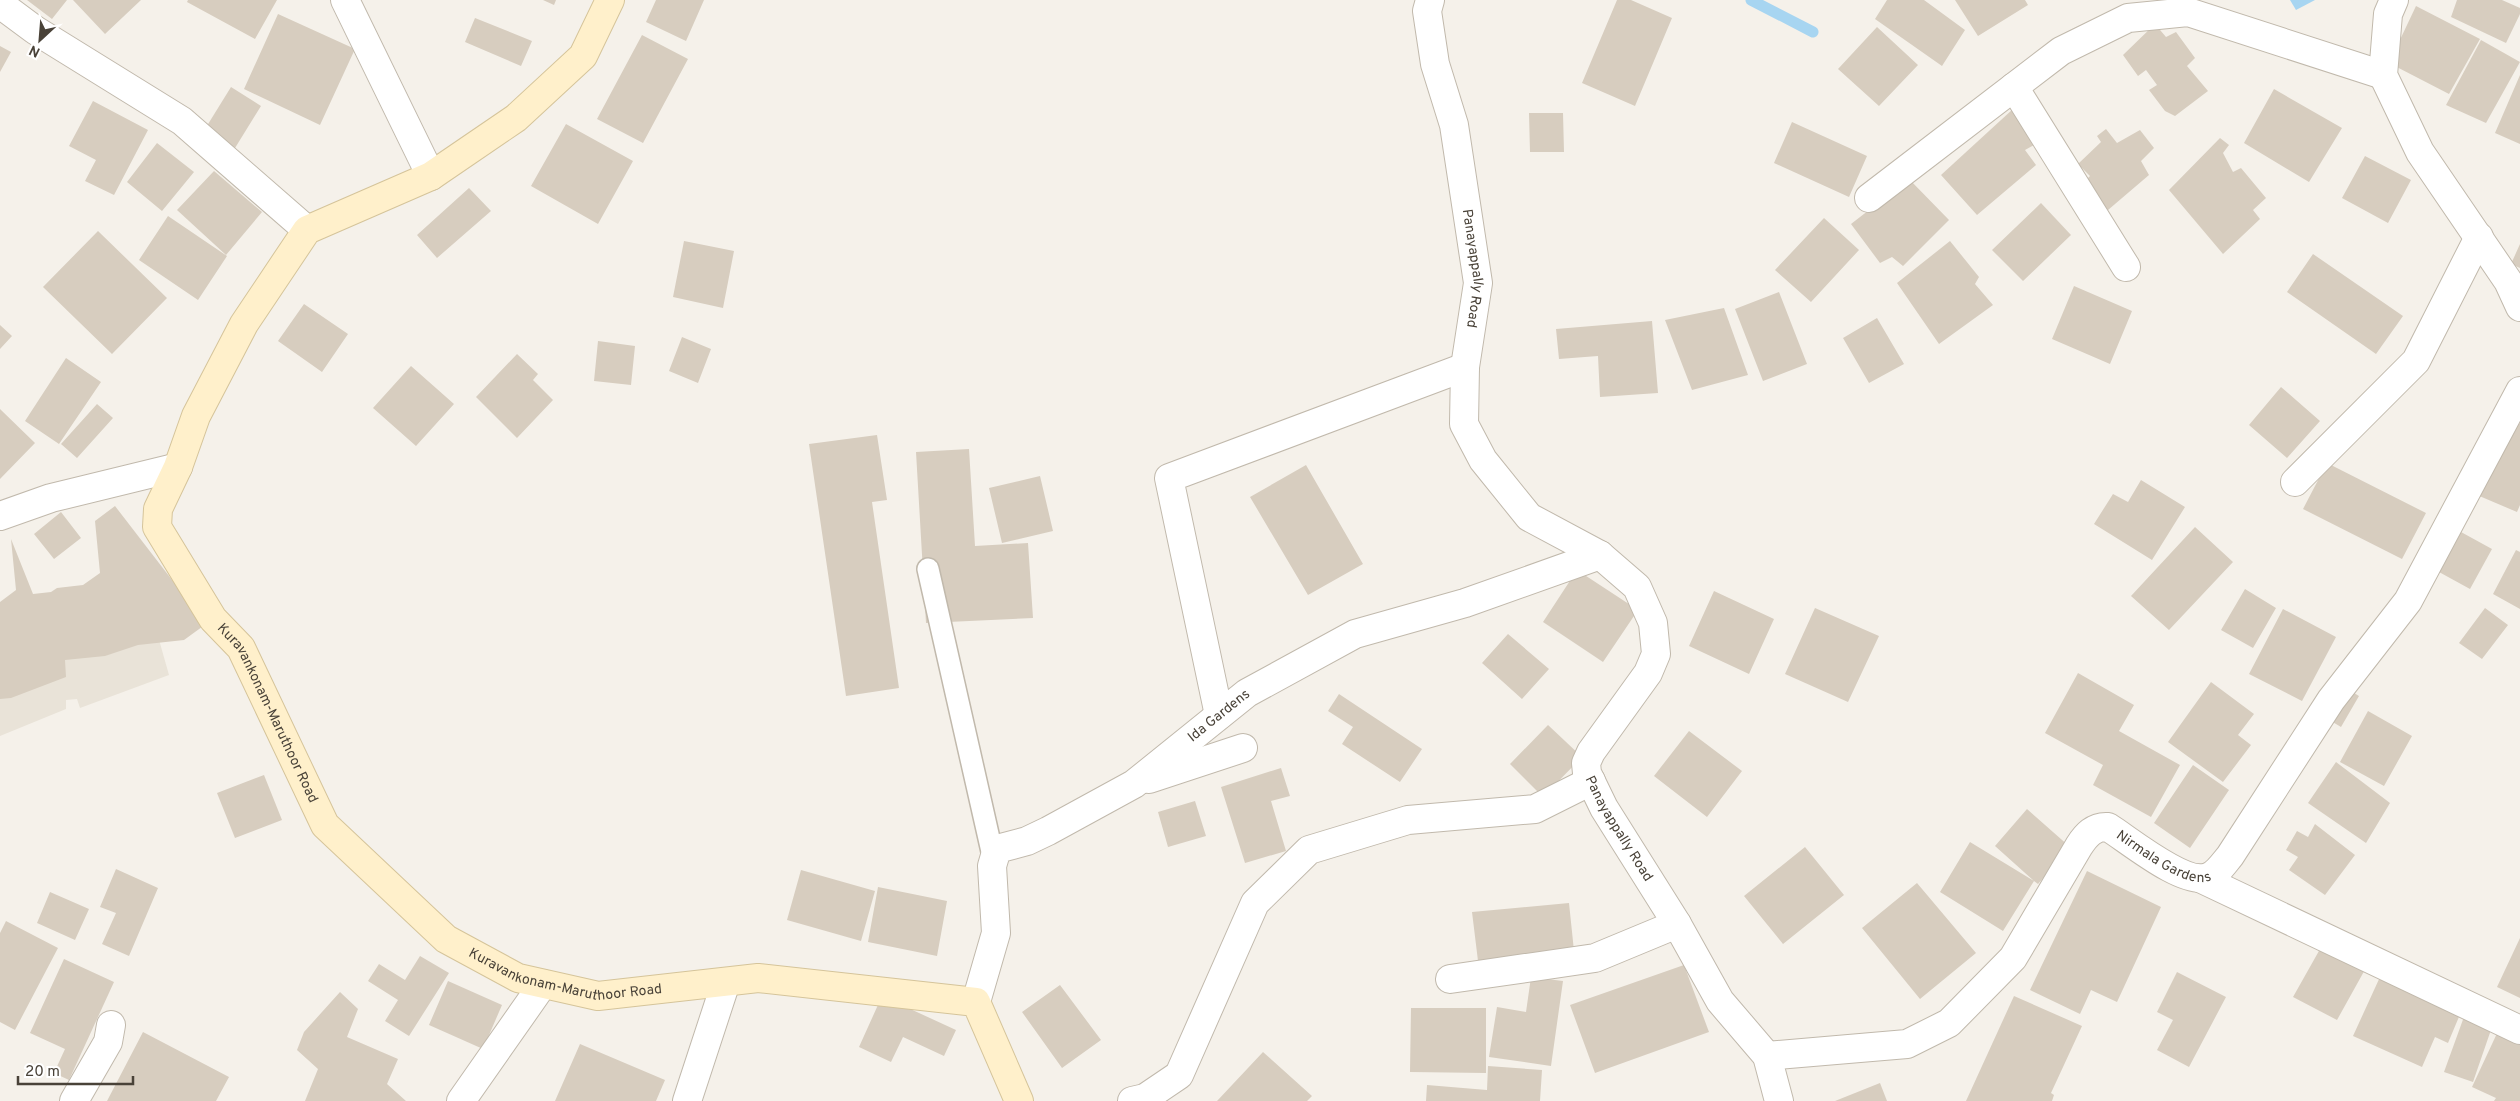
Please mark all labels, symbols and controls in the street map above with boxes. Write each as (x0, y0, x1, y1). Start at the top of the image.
north arrow (15, 15, 65, 65)
text: N (27, 40, 43, 60)
street label: Panayappally Road (1458, 208, 1487, 329)
street label: Kuravankonam-Maruthoor Road (213, 620, 322, 806)
street label: Ida Gardens (1184, 686, 1253, 746)
street label: Panayappally Road (1581, 773, 1657, 885)
street label: Nirmala Gardens (2113, 827, 2213, 887)
street label: Kuravankonam-Maruthoor Road (466, 944, 663, 1005)
scale bar (18, 1054, 132, 1086)
text: 20 m (25, 1063, 60, 1082)

